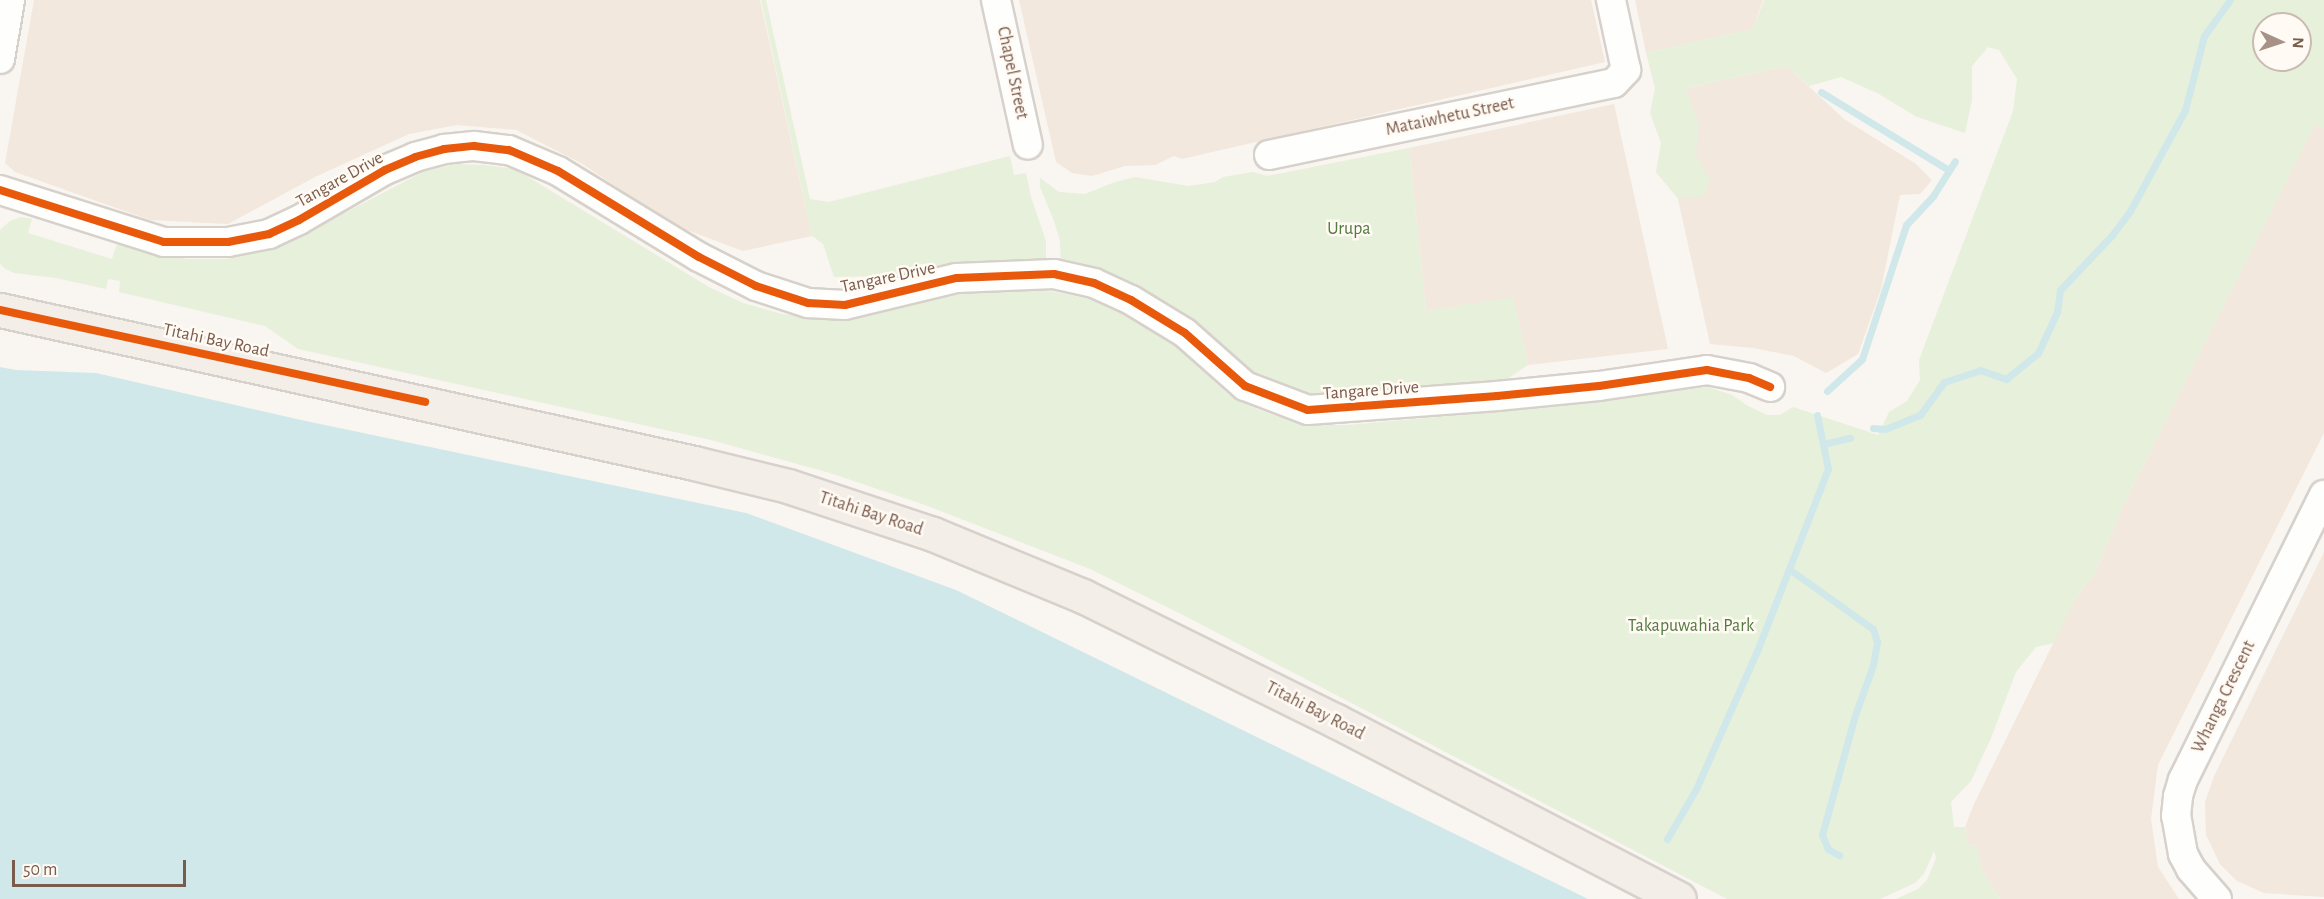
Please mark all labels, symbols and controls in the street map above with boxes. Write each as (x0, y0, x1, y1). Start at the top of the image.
north arrow (2252, 12, 2312, 72)
street label: Chapel Street (992, 25, 1032, 121)
text: N (2290, 37, 2306, 49)
street label: Mataiwhetu Street (1384, 93, 1516, 141)
street label: Tangare Drive (293, 147, 387, 213)
park label: Urupa (1327, 218, 1371, 240)
street label: Tangare Drive (839, 257, 937, 299)
street label: Titahi Bay Road (161, 319, 271, 363)
street label: Tangare Drive (1322, 377, 1420, 405)
street label: Titahi Bay Road (816, 487, 926, 541)
park label: Takapuwahia Park (1628, 615, 1754, 637)
street label: Whanga Crescent (2187, 637, 2261, 757)
street label: Titahi Bay Road (1262, 677, 1368, 745)
scale bar (15, 848, 189, 886)
text: 50 m (23, 861, 57, 879)

